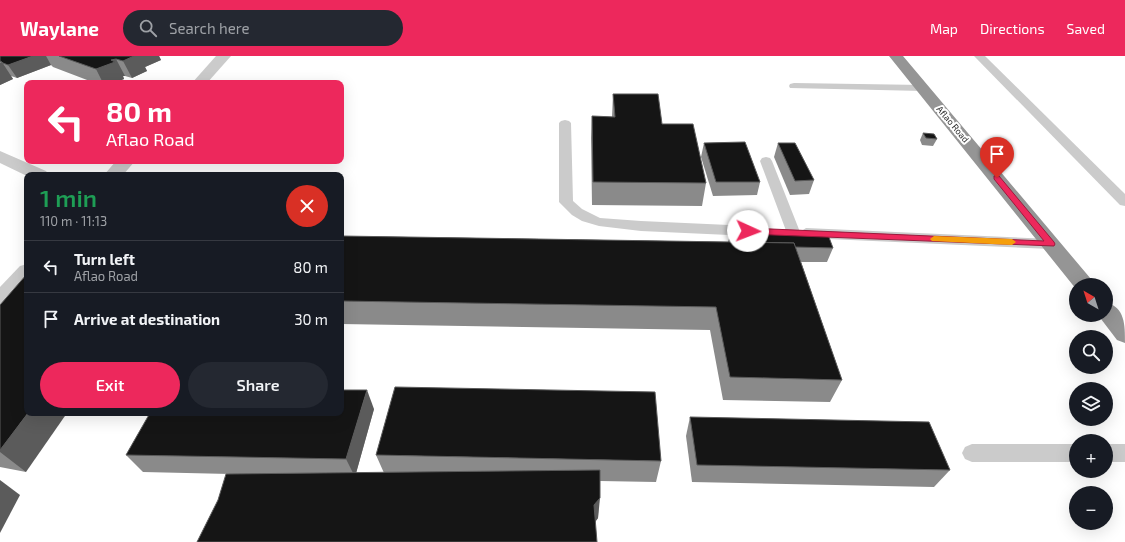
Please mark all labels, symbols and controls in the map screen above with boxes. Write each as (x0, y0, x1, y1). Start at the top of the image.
search box (123, 10, 403, 46)
text: Waylane (20, 17, 99, 40)
icon: search (137, 17, 159, 39)
text: Search here (169, 19, 250, 37)
text: Map (930, 20, 958, 37)
text: Directions (980, 20, 1045, 37)
text: Saved (1067, 20, 1105, 37)
text: 80 m (106, 94, 172, 128)
icon: left (40, 96, 92, 148)
street label: Aflao Road (935, 103, 971, 145)
text: Aflao Road (106, 128, 195, 150)
pin (980, 137, 1014, 178)
icon: arrive (986, 143, 1008, 165)
text: 1 min (40, 183, 97, 212)
button: close (286, 185, 328, 227)
position arrow (727, 210, 769, 252)
text: 110 m · 11:13 (40, 213, 107, 229)
text: Turn left (74, 250, 135, 268)
icon: left (40, 256, 62, 278)
text: 80 m (293, 258, 328, 276)
text: Aflao Road (74, 268, 138, 284)
north arrow (1069, 278, 1113, 322)
map controls (1069, 278, 1113, 530)
icon: arrive (40, 308, 62, 330)
text: Arrive at destination (74, 310, 220, 328)
text: 30 m (294, 310, 328, 328)
button: search (1069, 330, 1113, 374)
button: Exit (40, 362, 180, 408)
button: Share (188, 362, 328, 408)
button: layers (1069, 382, 1113, 426)
button: + (1069, 434, 1113, 478)
button: − (1069, 486, 1113, 530)

